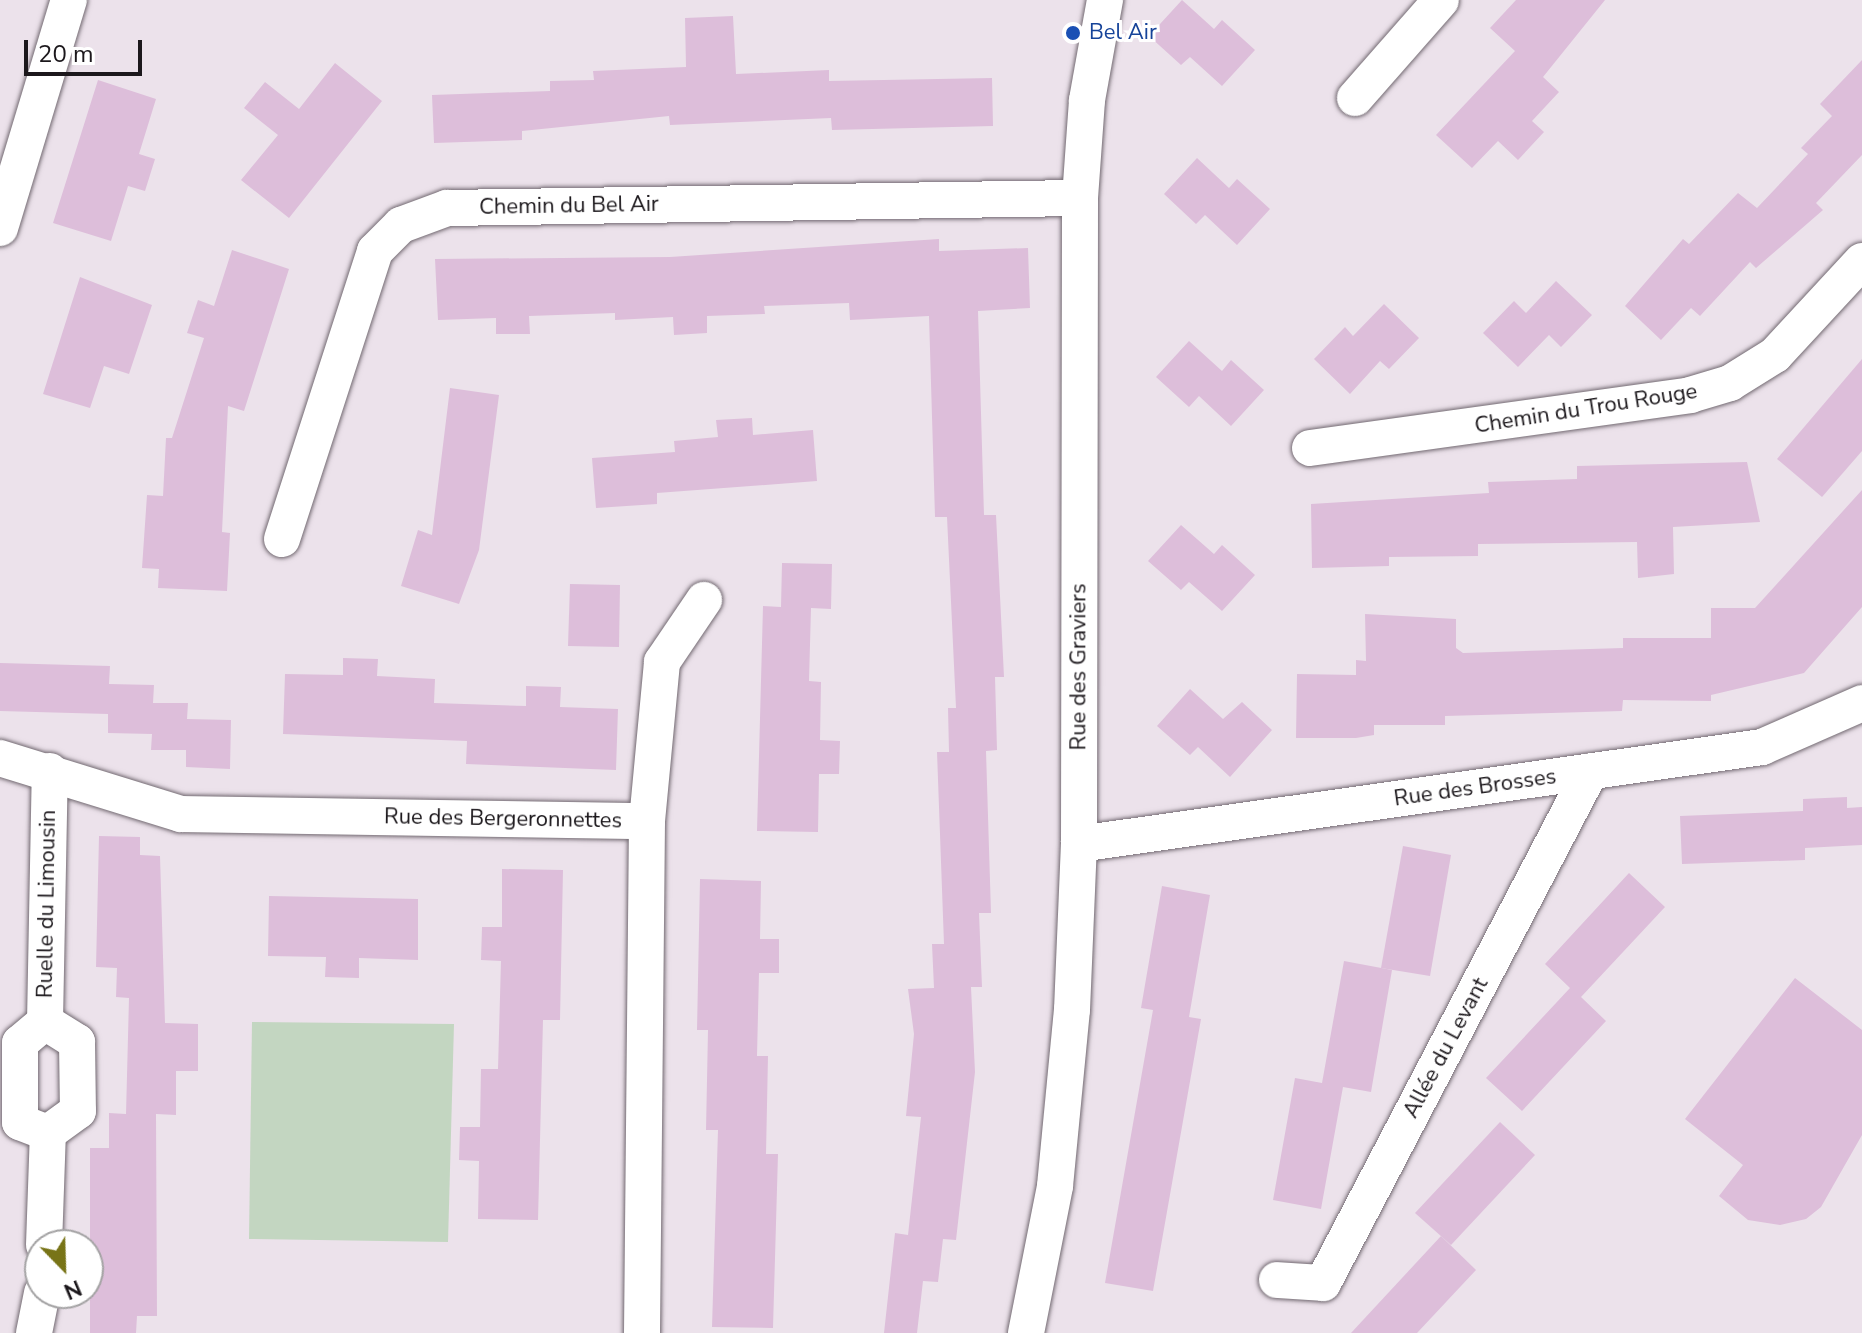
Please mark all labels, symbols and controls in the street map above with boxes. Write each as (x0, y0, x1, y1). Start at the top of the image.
place label: Bel Air (1089, 20, 1157, 46)
scale bar (28, 24, 146, 74)
marker: Bel Air (1064, 24, 1082, 42)
text: 20 m (38, 38, 94, 70)
street label: Chemin du Bel Air (479, 191, 659, 221)
street label: Chemin du Trou Rouge (1473, 378, 1699, 440)
street label: Rue des Graviers (1066, 584, 1092, 750)
street label: Rue des Brosses (1392, 764, 1558, 812)
street label: Rue des Bergeronnettes (384, 804, 622, 834)
street label: Ruelle du Limousin (32, 810, 62, 998)
street label: Allée du Levant (1398, 973, 1494, 1123)
north arrow (24, 1229, 104, 1309)
text: N (59, 1272, 86, 1306)

